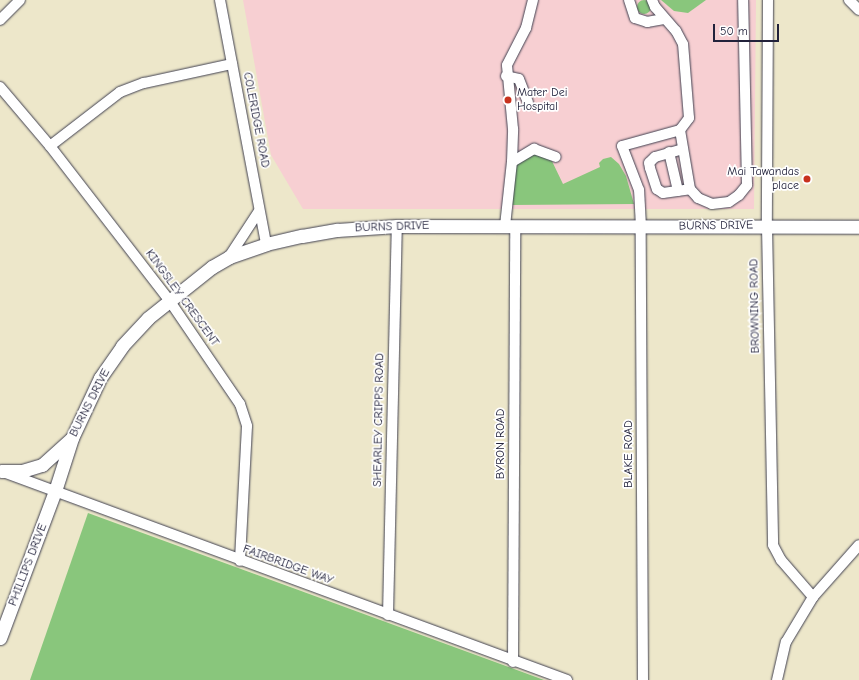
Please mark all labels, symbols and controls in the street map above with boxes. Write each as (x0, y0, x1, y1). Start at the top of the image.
scale bar (715, 16, 781, 42)
text: 50 m (720, 24, 748, 38)
street label: COLERIDGE ROAD (240, 71, 272, 169)
place label: Mater Dei Hospital (517, 86, 567, 114)
marker: Mater Dei Hospital (502, 94, 514, 106)
place label: Mai Tawandas place (727, 165, 799, 193)
marker: Mai Tawandas place (802, 174, 812, 184)
street label: BURNS DRIVE (679, 218, 753, 234)
street label: BURNS DRIVE (355, 219, 429, 235)
street label: KINGSLEY CRESCENT (142, 247, 222, 349)
street label: BROWNING ROAD (747, 258, 763, 354)
street label: SHEARLEY CRIPPS ROAD (371, 353, 387, 487)
street label: BURNS DRIVE (67, 367, 113, 439)
street label: BYRON ROAD (494, 409, 508, 479)
street label: BLAKE ROAD (622, 420, 636, 488)
street label: PHILLIPS DRIVE (6, 522, 50, 608)
street label: FAIRBRIDGE WAY (241, 542, 335, 588)

